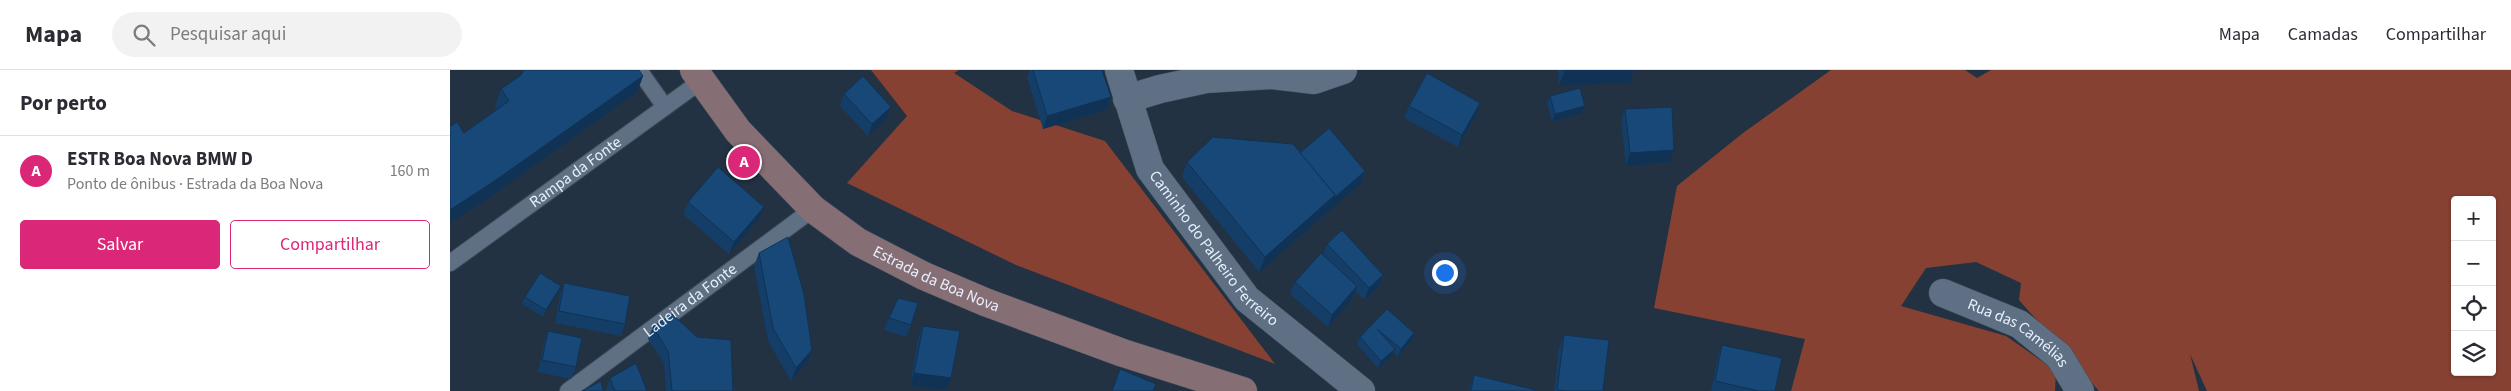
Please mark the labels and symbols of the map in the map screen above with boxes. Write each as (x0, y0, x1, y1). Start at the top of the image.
street label: Rampa da Fonte (525, 131, 626, 213)
pin: A (728, 143, 760, 181)
street label: Caminho do Palheiro Ferreiro (1144, 166, 1283, 331)
street label: Estrada da Boa Nova (869, 241, 1003, 317)
street label: Ladeira da Fonte (639, 258, 741, 342)
your location (1432, 260, 1458, 286)
street label: Rua das Camélias (1964, 293, 2074, 372)

